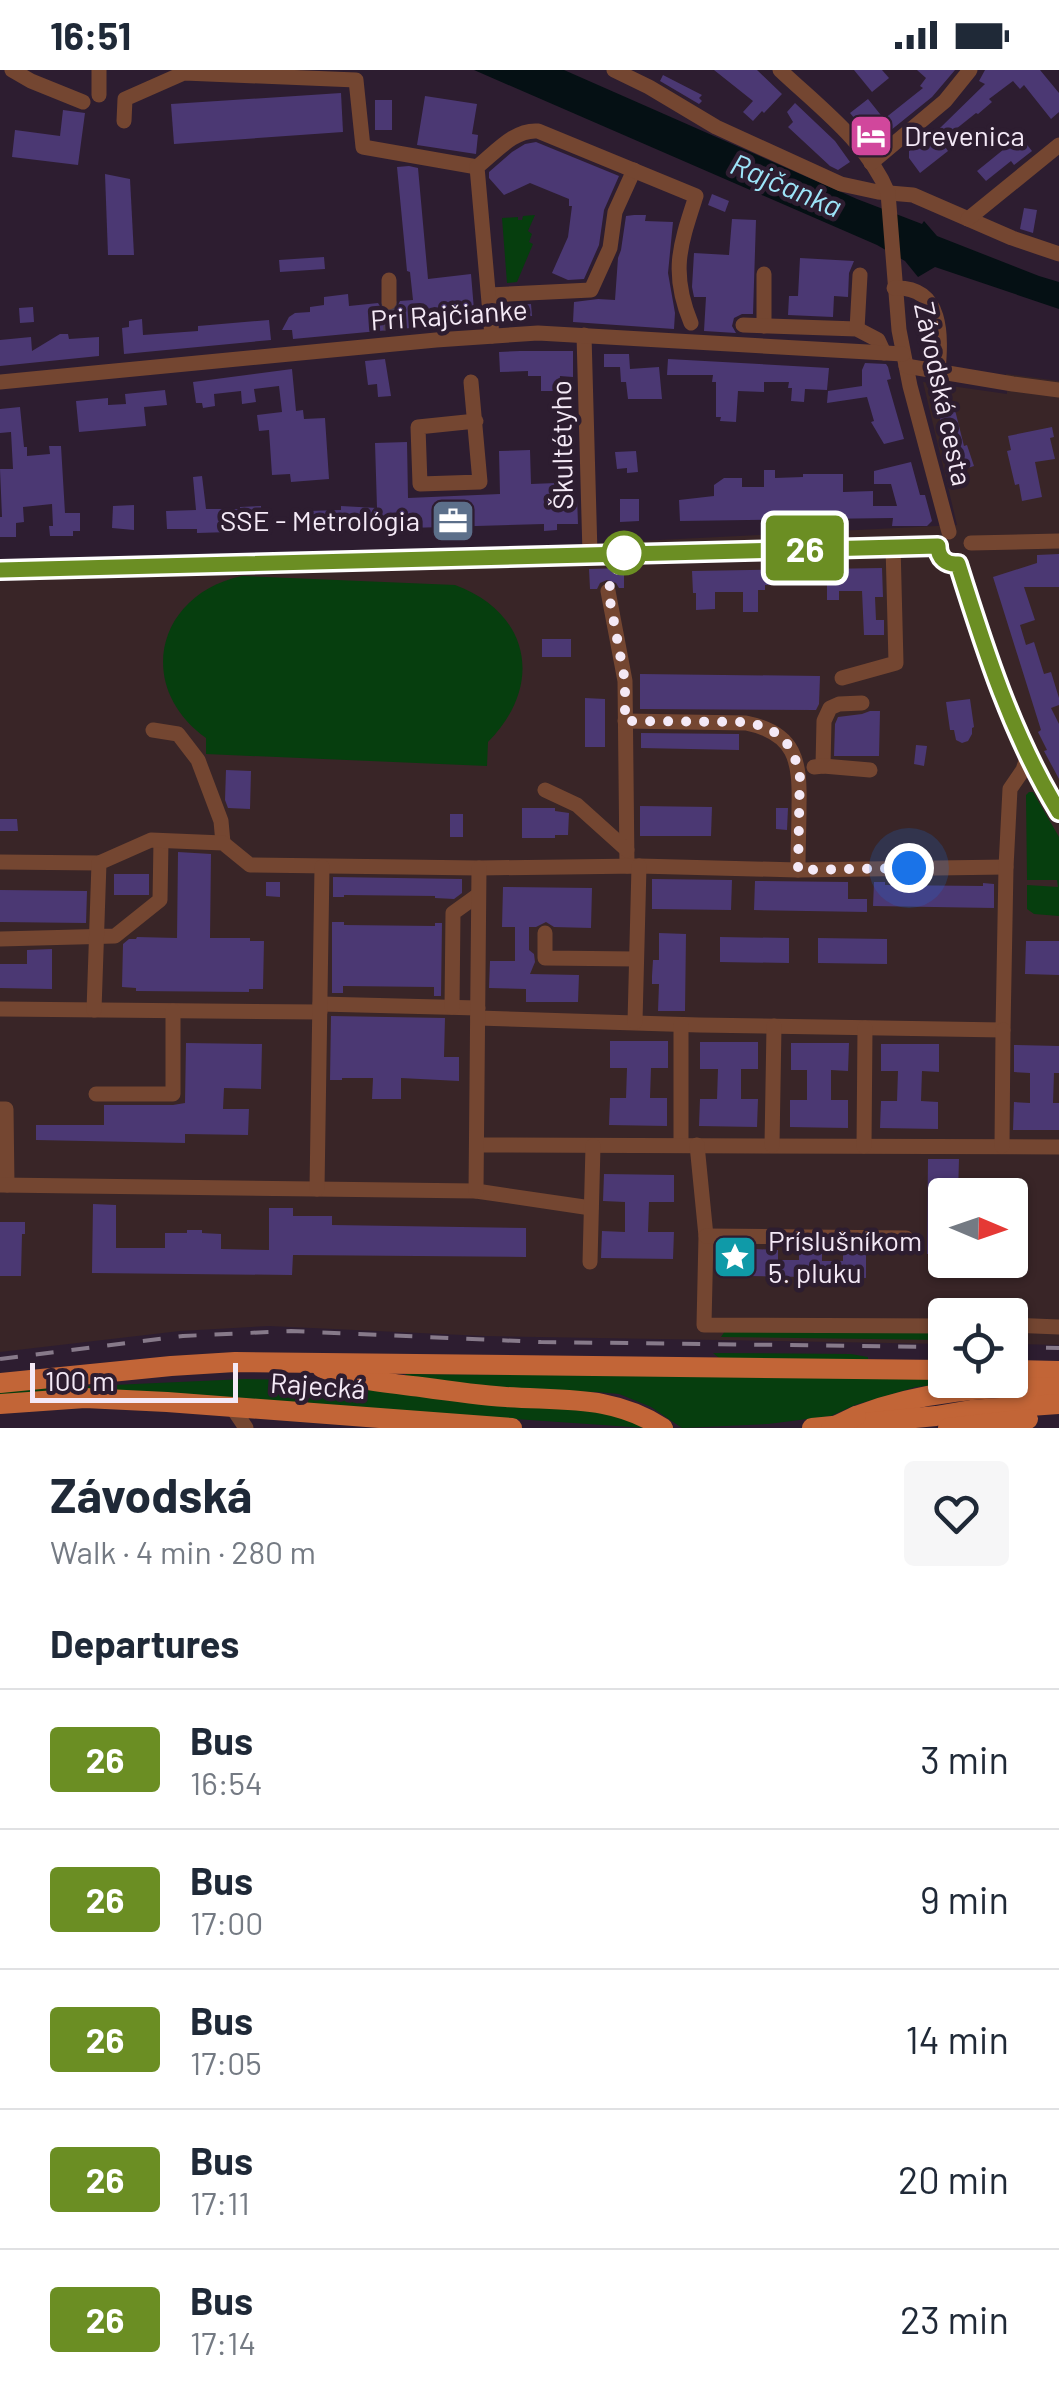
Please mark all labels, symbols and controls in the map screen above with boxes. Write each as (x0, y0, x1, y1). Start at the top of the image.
text: 16:51 (50, 12, 131, 58)
hotel icon: Drevenica (848, 113, 894, 159)
place label: Drevenica (904, 118, 1025, 152)
water label: Rajčanka (726, 145, 848, 224)
street label: Pri Rajčianke (369, 292, 529, 336)
street label: Závodská cesta (908, 299, 980, 489)
street label: Škultétyho (543, 380, 579, 510)
office icon: SSE - Metrológia (430, 498, 476, 544)
place label: SSE - Metrológia (220, 503, 420, 537)
line badge: 26 (760, 516, 850, 580)
text: 26 (786, 527, 824, 569)
unlabelled marker (603, 532, 645, 574)
your location (884, 843, 934, 893)
north arrow (928, 1178, 1028, 1278)
map controls (928, 1178, 1028, 1398)
place label: Príslušníkom 5. pluku (768, 1223, 922, 1289)
place icon: Príslušníkom 5. pluku (712, 1234, 758, 1280)
button: locate (928, 1298, 1028, 1398)
scale bar (30, 1358, 238, 1402)
text: 100 m (45, 1363, 115, 1397)
street label: Rajecká (269, 1365, 367, 1405)
button: heart (904, 1461, 1009, 1566)
text: Závodská (50, 1465, 252, 1523)
text: Walk · 4 min · 280 m (50, 1532, 316, 1570)
text: Departures (50, 1620, 239, 1666)
text: Bus (190, 1717, 253, 1763)
text: 3 min (920, 1736, 1009, 1782)
text: 26 (86, 1738, 124, 1780)
text: 16:54 (190, 1763, 263, 1801)
text: Bus (190, 1857, 253, 1903)
text: 9 min (920, 1876, 1009, 1922)
text: 26 (86, 1878, 124, 1920)
text: 17:00 (190, 1903, 263, 1941)
text: Bus (190, 1997, 253, 2043)
text: 14 min (906, 2016, 1009, 2062)
text: 26 (86, 2018, 124, 2060)
text: 17:05 (190, 2043, 262, 2081)
text: Bus (190, 2137, 253, 2183)
text: 20 min (898, 2156, 1009, 2202)
text: 26 (86, 2158, 124, 2200)
text: 17:11 (190, 2183, 250, 2221)
text: Bus (190, 2277, 253, 2323)
text: 23 min (900, 2296, 1009, 2342)
text: 26 (86, 2298, 124, 2340)
text: 17:14 (190, 2323, 256, 2361)

